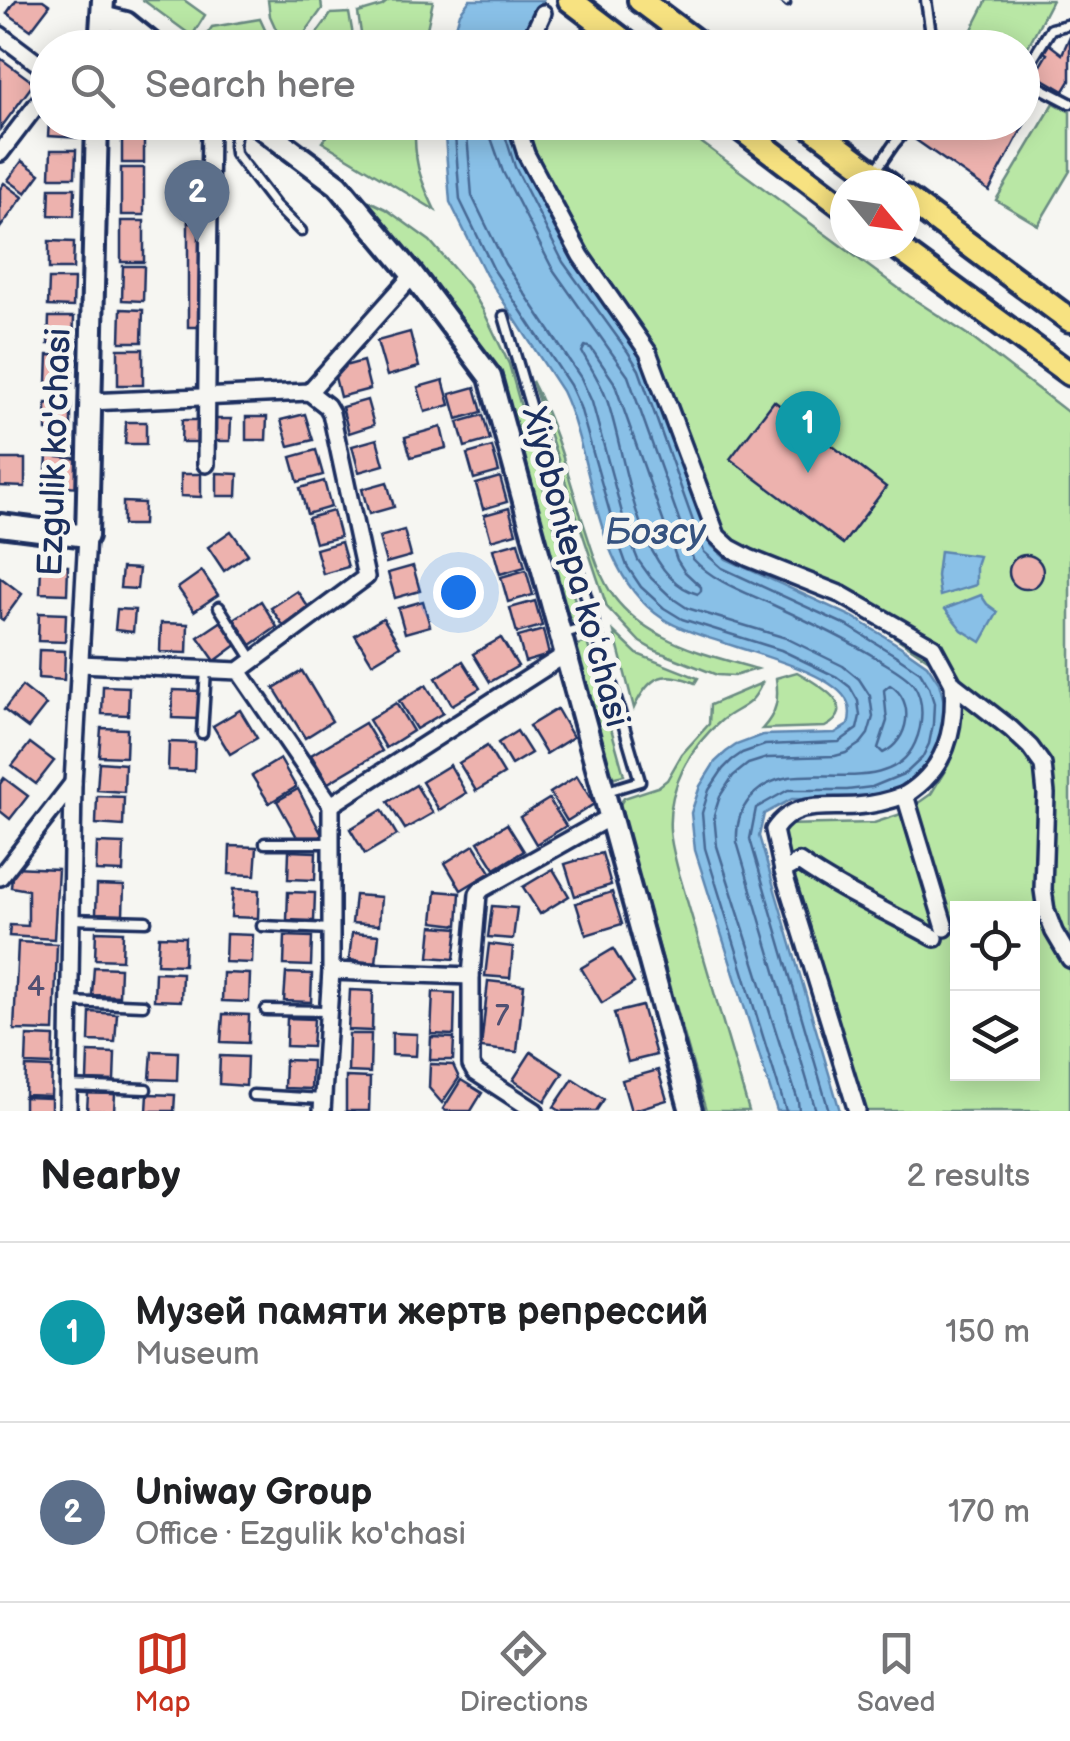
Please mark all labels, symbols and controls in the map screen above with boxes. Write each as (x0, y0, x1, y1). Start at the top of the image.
search box (30, 30, 1040, 140)
icon: search (65, 58, 120, 113)
text: Search here (145, 63, 356, 108)
pin: 2 (164, 160, 230, 242)
north arrow (830, 170, 920, 260)
street label: Ezgulik ko'chasi (29, 327, 81, 577)
pin: 1 (776, 390, 840, 473)
street label: Xiyobontepa koʻchasi (511, 401, 638, 732)
water label: Бозсу (605, 510, 707, 555)
your location (433, 567, 484, 618)
map controls (950, 901, 1040, 1081)
button: locate (950, 901, 1040, 991)
house number: 4 (27, 969, 45, 1005)
button: layers (950, 991, 1040, 1081)
house number: 7 (495, 998, 510, 1034)
text: Nearby (40, 1151, 180, 1202)
text: 2 results (906, 1157, 1030, 1196)
text: Музей памяти жертв репрессий (135, 1290, 708, 1335)
text: 1 (66, 1313, 79, 1352)
text: 150 m (945, 1313, 1030, 1352)
text: Museum (135, 1335, 260, 1374)
text: Uniway Group (135, 1470, 372, 1515)
text: 2 (63, 1493, 82, 1532)
text: 170 m (948, 1493, 1030, 1532)
text: Office · Ezgulik ko'chasi (135, 1515, 466, 1554)
tab: Map (134, 1626, 191, 1719)
tab: Directions (459, 1626, 588, 1719)
tab: Saved (857, 1626, 936, 1719)

